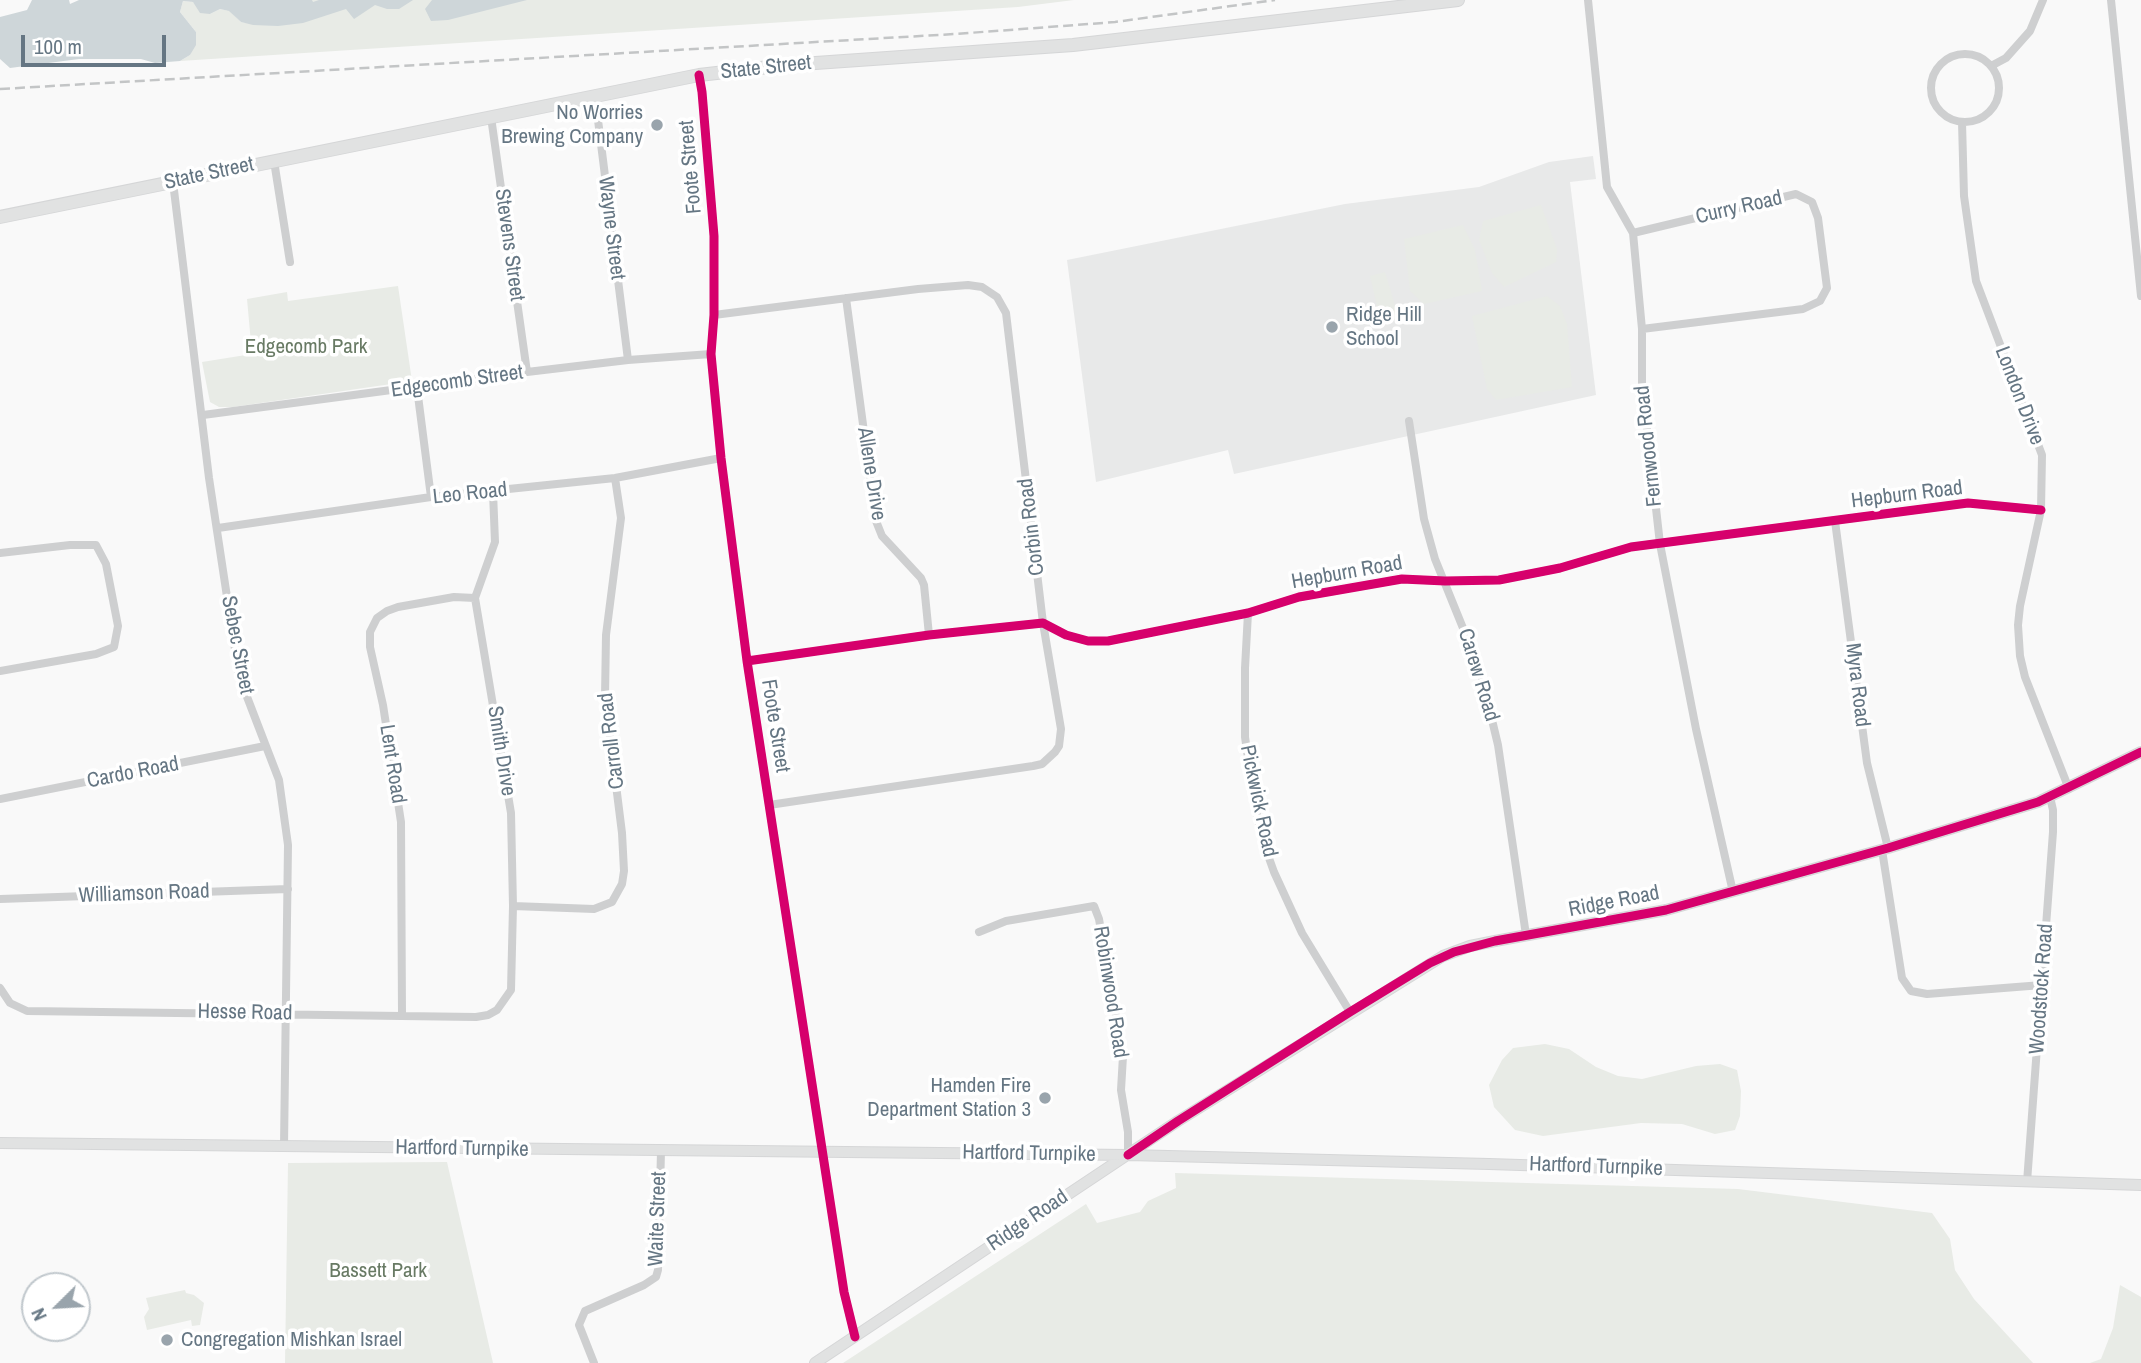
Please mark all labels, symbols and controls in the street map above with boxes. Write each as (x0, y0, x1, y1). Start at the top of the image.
scale bar (24, 21, 170, 65)
text: 100 m (34, 32, 82, 61)
street label: State Street (719, 51, 813, 85)
place label: No Worries Brewing Company (501, 100, 643, 150)
marker: No Worries Brewing Company (649, 117, 665, 133)
street label: Foote Street (674, 119, 708, 215)
street label: State Street (162, 152, 256, 196)
street label: Wayne Street (592, 175, 630, 281)
street label: Curry Road (1693, 186, 1785, 230)
street label: Stevens Street (489, 187, 529, 303)
place label: Ridge Hill School (1346, 302, 1422, 352)
marker: Ridge Hill School (1324, 319, 1340, 335)
park label: Edgecomb Park (245, 334, 367, 360)
street label: London Drive (1989, 343, 2049, 449)
street label: Edgecomb Street (389, 360, 525, 404)
street label: Fernwood Road (1630, 384, 1668, 508)
street label: Allene Drive (851, 426, 891, 522)
street label: Hepburn Road (1850, 476, 1964, 514)
street label: Corbin Road (1014, 477, 1050, 577)
street label: Leo Road (432, 478, 508, 510)
street label: Hepburn Road (1290, 551, 1404, 595)
street label: Sebec Street (215, 594, 259, 696)
street label: Carew Road (1452, 626, 1504, 724)
street label: Myra Road (1839, 642, 1875, 728)
street label: Foote Street (755, 678, 795, 774)
street label: Carroll Road (594, 692, 630, 790)
street label: Smith Drive (481, 704, 521, 798)
street label: Lent Road (373, 723, 411, 805)
street label: Pickwick Road (1234, 743, 1282, 859)
street label: Cardo Road (85, 752, 181, 794)
street label: Williamson Road (78, 879, 210, 909)
street label: Ridge Road (1566, 881, 1662, 923)
street label: Woodstock Road (2025, 923, 2059, 1055)
street label: Robinwood Road (1087, 924, 1133, 1060)
street label: Hesse Road (197, 1000, 293, 1026)
place label: Hamden Fire Department Station 3 (867, 1073, 1031, 1123)
marker: Hamden Fire Department Station 3 (1037, 1090, 1053, 1106)
street label: Hartford Turnpike (395, 1135, 529, 1163)
street label: Hartford Turnpike (962, 1140, 1096, 1168)
street label: Hartford Turnpike (1529, 1152, 1663, 1182)
street label: Waite Street (644, 1171, 672, 1267)
street label: Ridge Road (983, 1185, 1073, 1257)
park label: Bassett Park (329, 1258, 427, 1284)
north arrow (21, 1272, 91, 1342)
text: N (24, 1304, 53, 1325)
place label: Congregation Mishkan Israel (181, 1327, 402, 1353)
marker: Congregation Mishkan Israel (159, 1332, 175, 1348)

